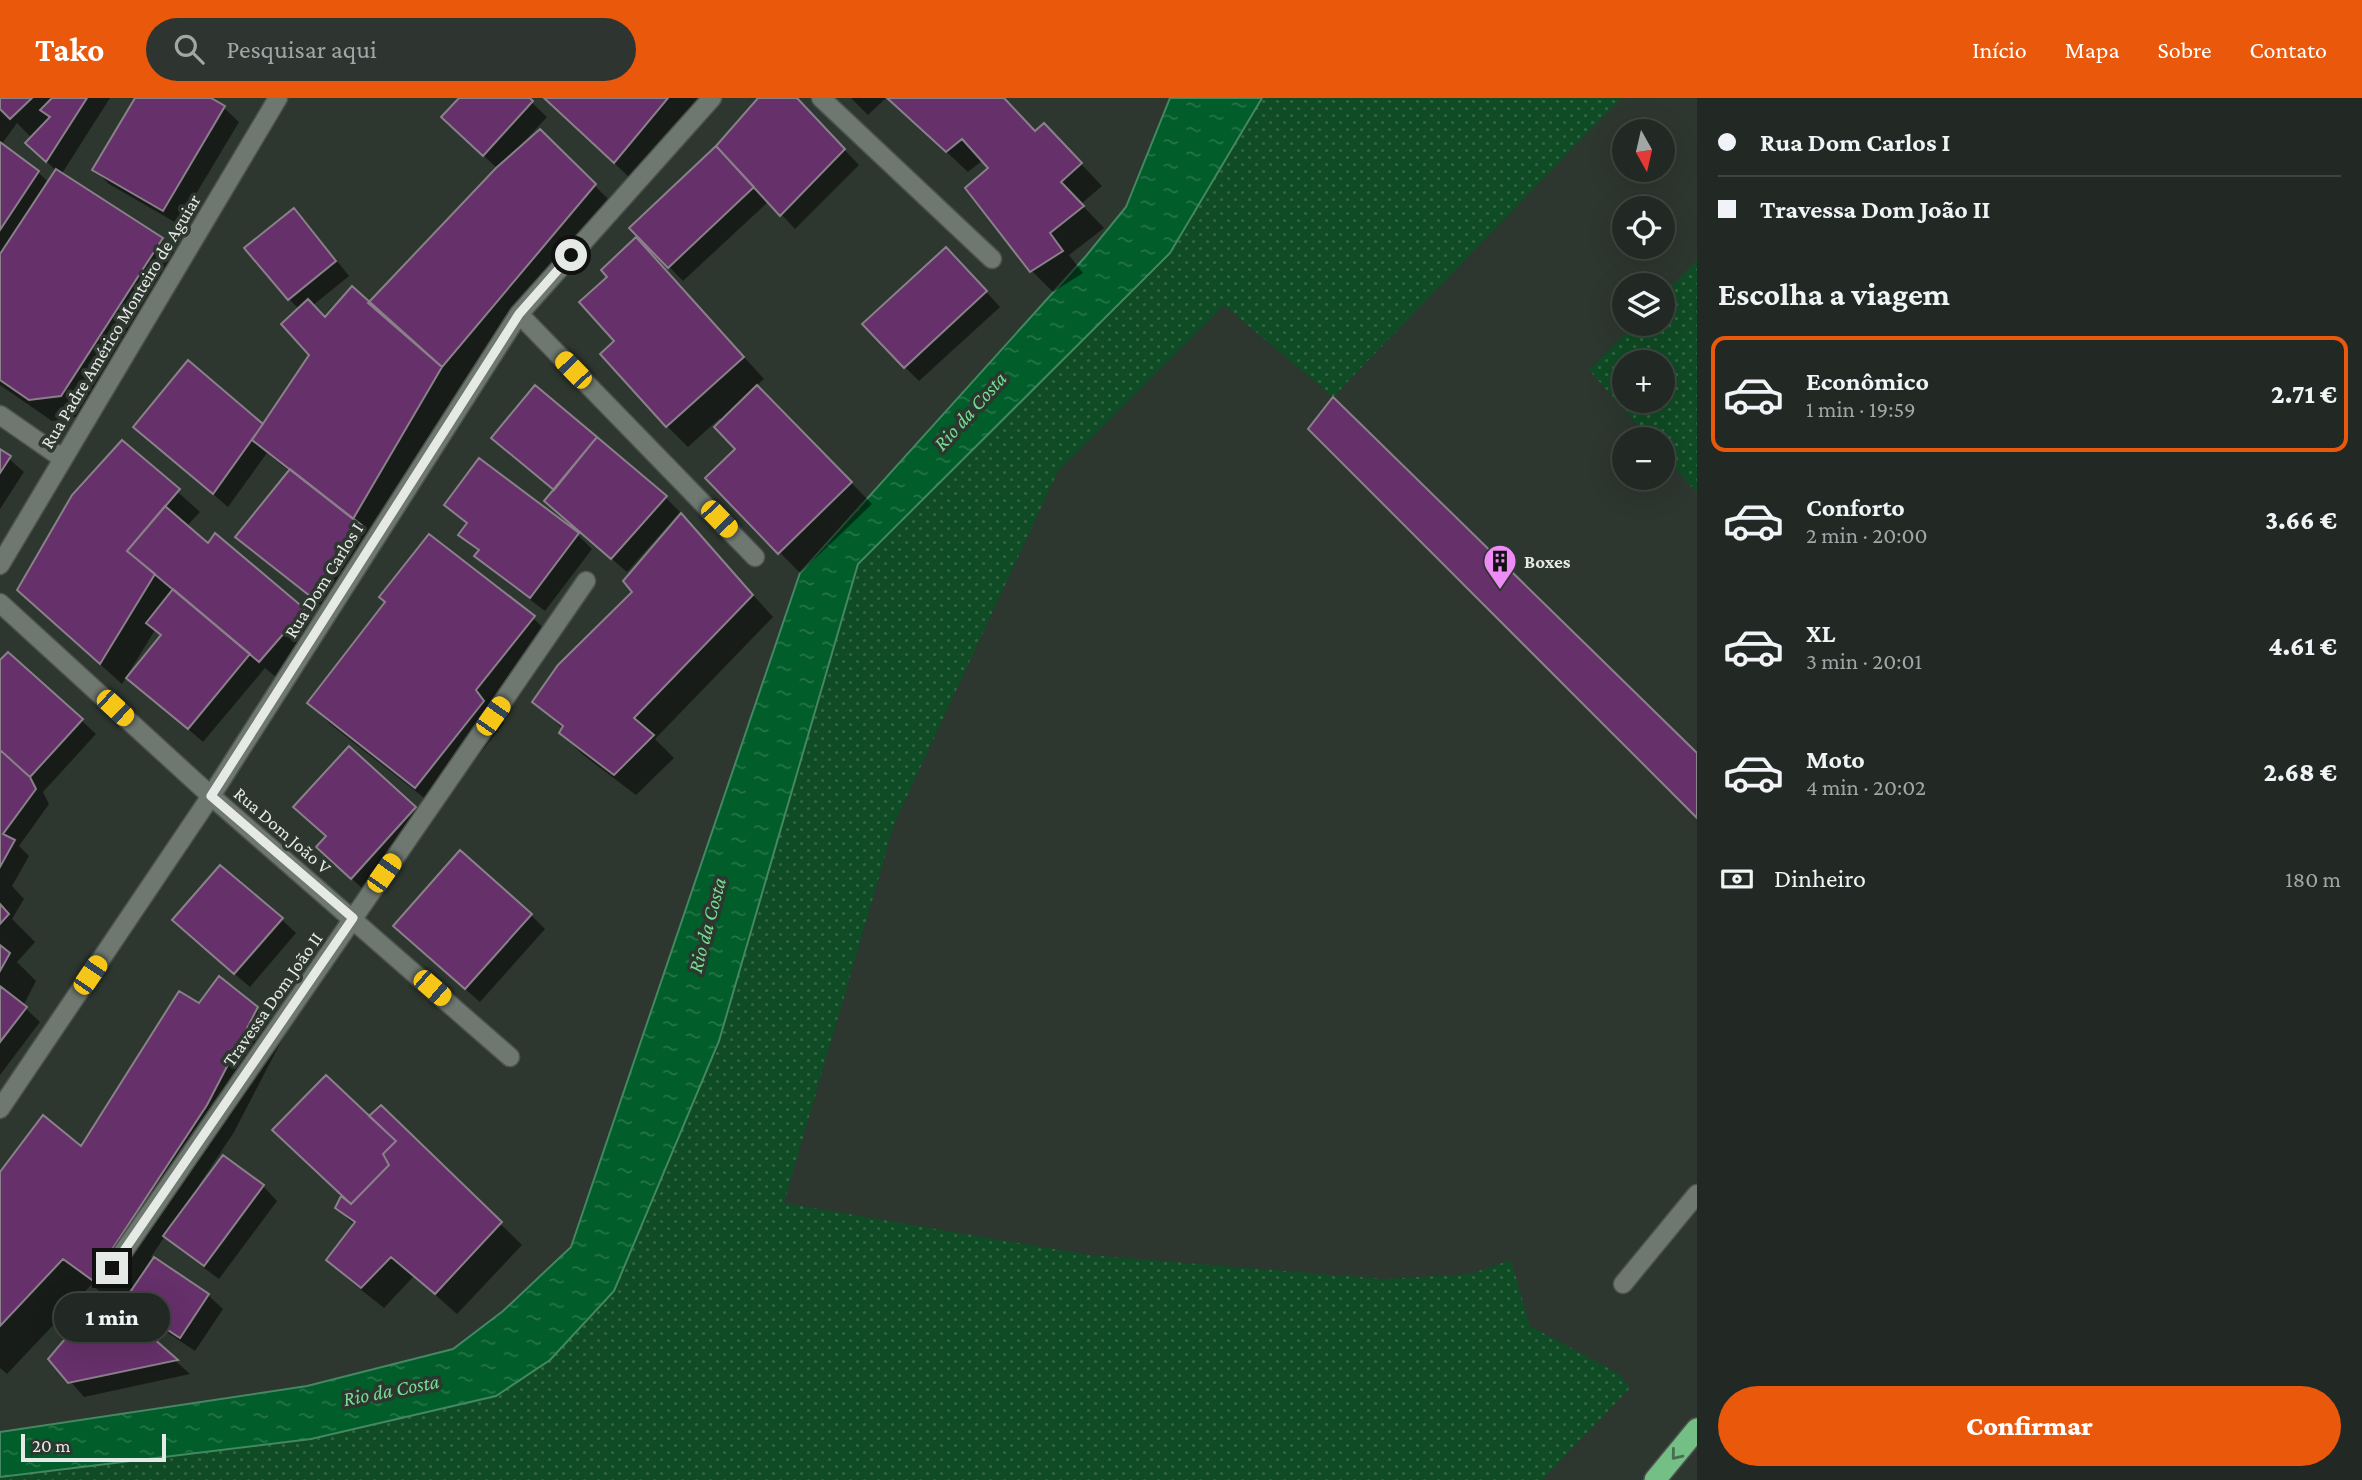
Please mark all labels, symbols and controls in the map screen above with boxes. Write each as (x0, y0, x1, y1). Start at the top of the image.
search box (146, 18, 636, 81)
icon: search (170, 30, 208, 68)
text: Tako (35, 31, 104, 68)
text: Pesquisar aqui (226, 35, 377, 64)
text: Início (1972, 36, 2027, 63)
text: Mapa (2065, 36, 2120, 63)
text: Sobre (2158, 36, 2212, 63)
text: Contato (2250, 36, 2327, 63)
north arrow (1612, 119, 1675, 182)
map controls (1612, 119, 1675, 490)
text: Rua Dom Carlos I (1760, 128, 1950, 157)
street label: Rua Padre Américo Monteiro de Aguiar (36, 190, 205, 452)
text: Travessa Dom João II (1760, 195, 1990, 224)
button: locate (1612, 196, 1675, 259)
route start (555, 239, 587, 271)
button: layers (1612, 273, 1675, 336)
text: Escolha a viagem (1718, 276, 1950, 312)
car (551, 348, 596, 392)
button: + (1612, 350, 1675, 413)
icon: car (1722, 363, 1785, 426)
water label: Rio da Costa (928, 367, 1012, 455)
text: Econômico (1806, 367, 1929, 396)
text: 2.71 € (2271, 380, 2337, 409)
text: 1 min · 19:59 (1806, 396, 1916, 422)
button: − (1612, 427, 1675, 490)
icon: car (1722, 489, 1785, 552)
text: Conforto (1806, 493, 1905, 522)
car (697, 497, 742, 541)
text: 3.66 € (2265, 506, 2337, 535)
street label: Rua Dom Carlos I (280, 519, 367, 642)
text: 2 min · 20:00 (1806, 522, 1928, 548)
building icon: Boxes (1481, 542, 1519, 591)
place label: Boxes (1524, 551, 1571, 572)
icon: car (1722, 615, 1785, 678)
text: XL (1806, 619, 1835, 648)
text: 4.61 € (2268, 632, 2337, 661)
text: 3 min · 20:01 (1806, 648, 1922, 674)
car (93, 686, 138, 730)
car (473, 693, 514, 739)
icon: car (1722, 741, 1785, 804)
text: Moto (1806, 745, 1865, 774)
text: 2.68 € (2263, 758, 2337, 787)
text: 4 min · 20:02 (1806, 774, 1926, 800)
street label: Rua Dom João V (230, 783, 335, 878)
car (364, 850, 405, 896)
icon: cash (1718, 860, 1756, 898)
text: Dinheiro (1774, 864, 1866, 893)
text: 180 m (2285, 866, 2341, 892)
water label: Rio da Costa (683, 875, 731, 975)
street label: Travessa Dom João II (218, 928, 327, 1070)
car (70, 952, 111, 998)
car (410, 966, 455, 1010)
route end (96, 1252, 128, 1284)
callout: 1 min (54, 1292, 170, 1342)
text: 1 min (85, 1304, 139, 1330)
water label: Rio da Costa (341, 1369, 441, 1411)
button: Confirmar (1718, 1386, 2341, 1466)
scale bar (21, 1431, 166, 1463)
text: 20 m (32, 1435, 71, 1456)
one-way arrow (1672, 1446, 1684, 1459)

